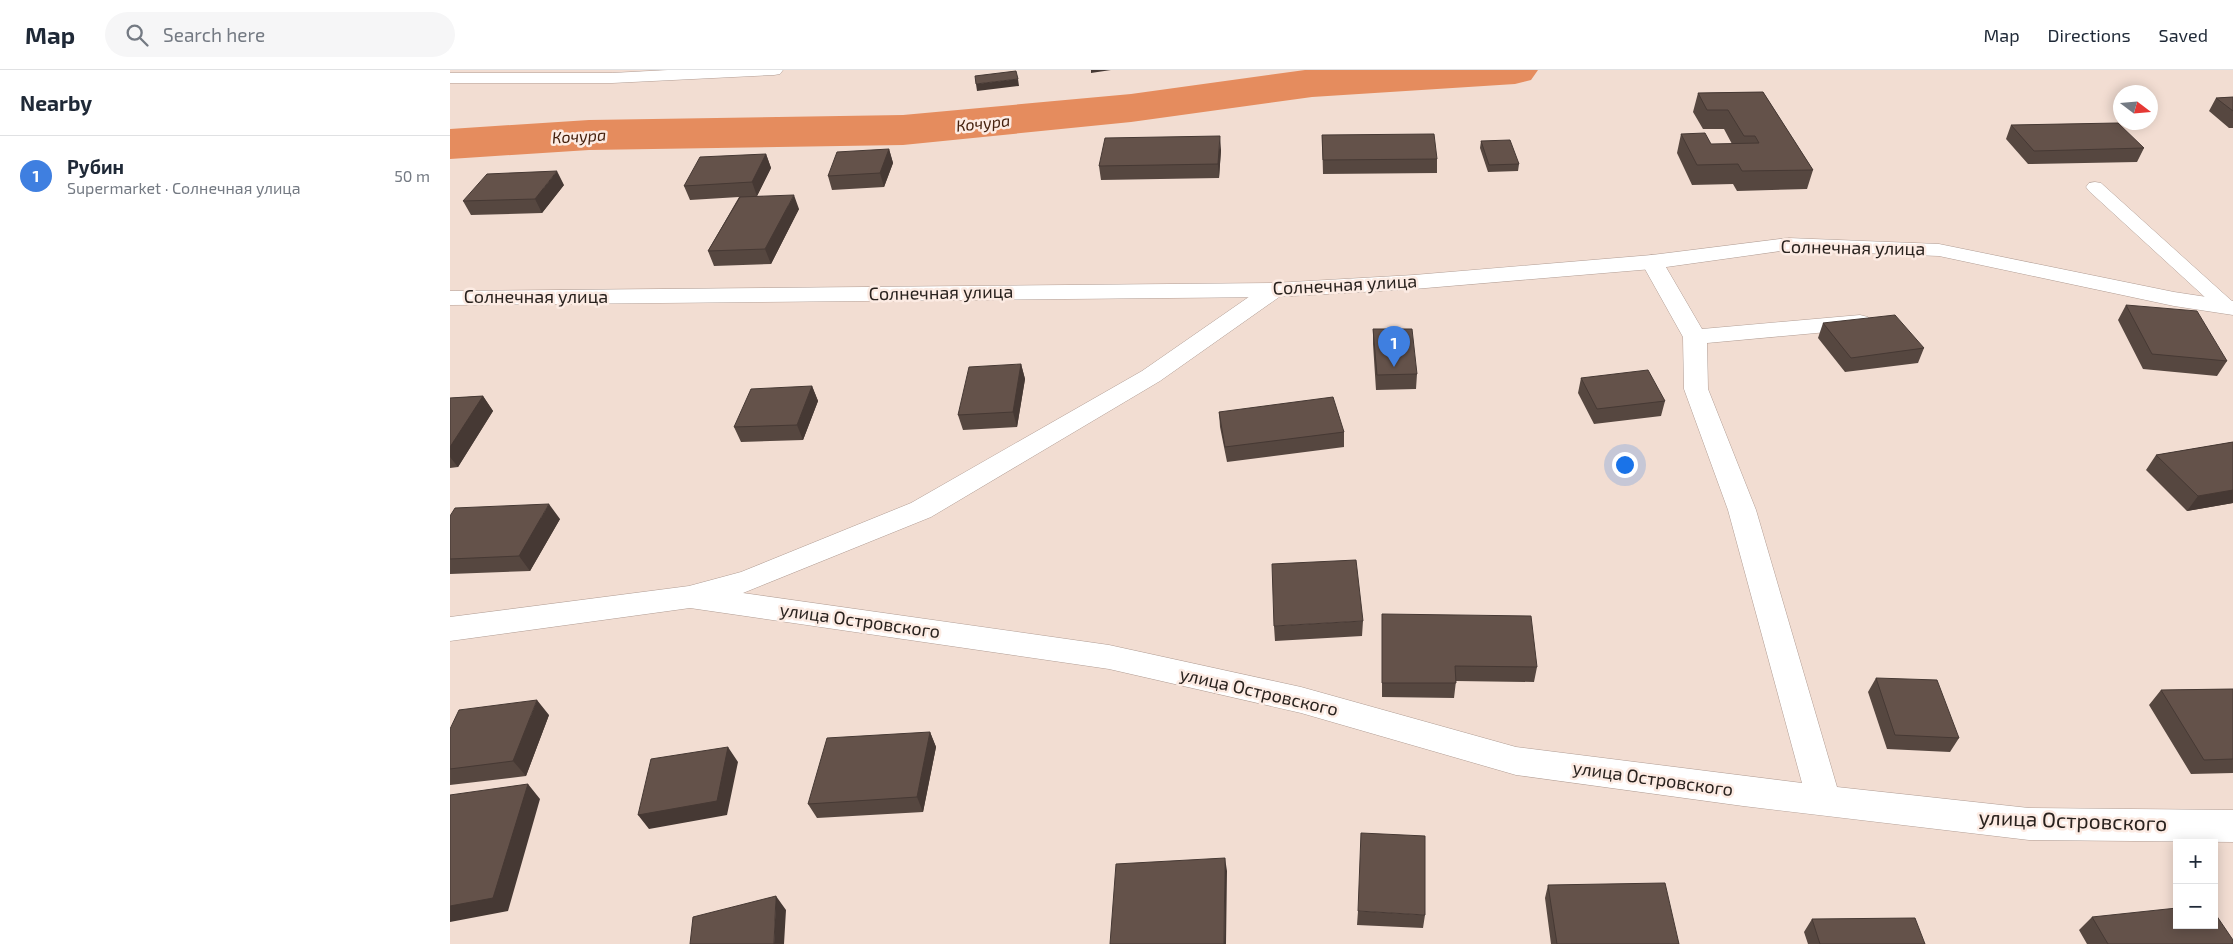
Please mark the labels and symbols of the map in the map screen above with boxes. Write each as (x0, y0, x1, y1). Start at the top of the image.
north arrow (2113, 85, 2158, 130)
water label: Кочура (955, 110, 1011, 135)
water label: Кочура (551, 125, 607, 146)
street label: Солнечная улица (1781, 235, 1926, 259)
street label: Солнечная улица (1272, 269, 1418, 299)
street label: Солнечная улица (868, 280, 1013, 304)
street label: Солнечная улица (464, 285, 608, 307)
pin: 1 (1378, 326, 1410, 367)
your location (1612, 452, 1638, 478)
street label: улица Островского (778, 598, 942, 642)
street label: улица Островского (1178, 662, 1341, 720)
street label: улица Островского (1571, 756, 1735, 800)
street label: улица Островского (1978, 804, 2168, 836)

